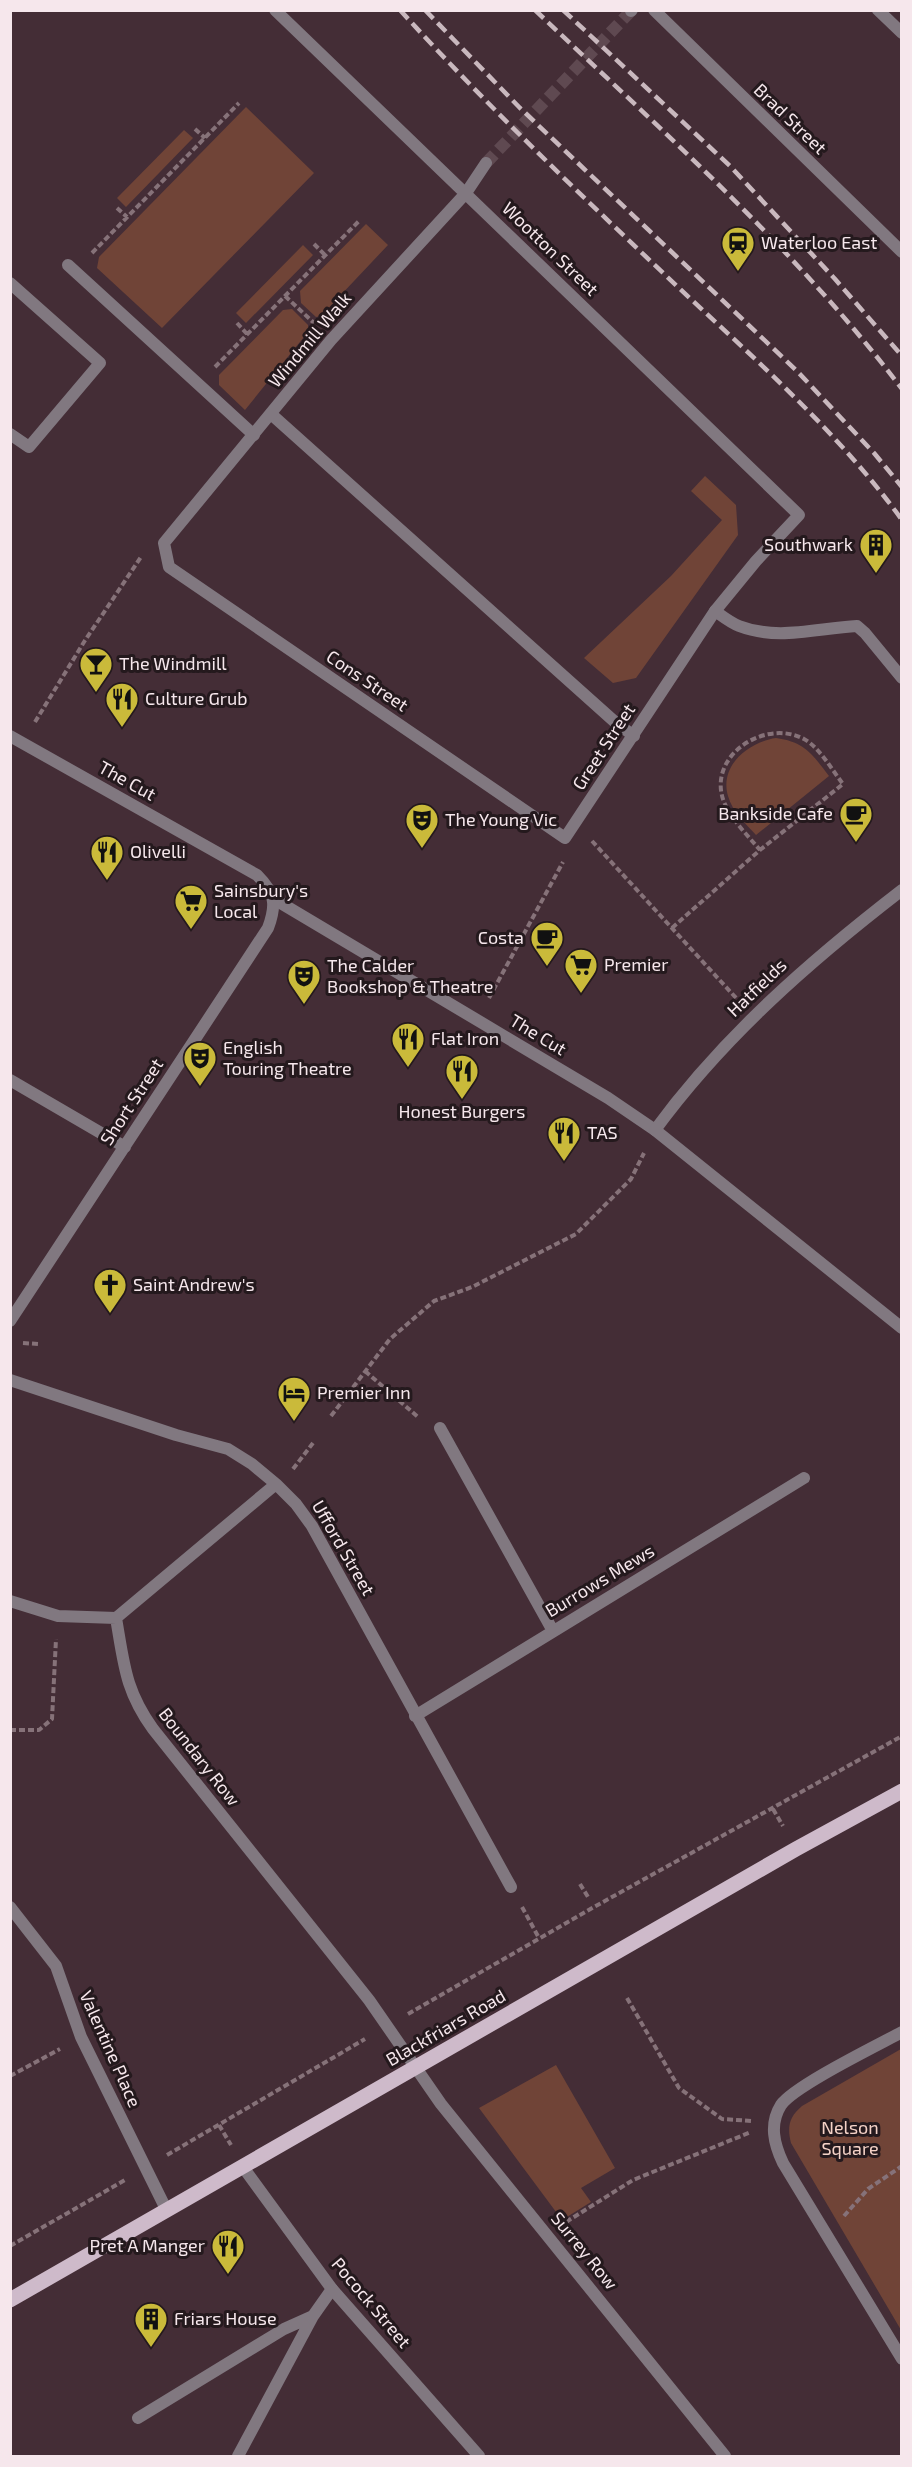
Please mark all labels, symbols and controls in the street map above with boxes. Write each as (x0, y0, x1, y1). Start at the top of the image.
street label: Brad Street (750, 78, 832, 158)
street label: Wootton Street (498, 197, 604, 300)
station icon: Waterloo East (720, 225, 756, 272)
place label: Waterloo East (761, 231, 877, 253)
street label: Windmill Walk (263, 287, 356, 392)
building icon: Southwark (858, 527, 894, 574)
place label: Southwark (764, 533, 853, 555)
street label: Cons Street (322, 645, 413, 716)
bar icon: The Windmill (78, 646, 114, 693)
place label: The Windmill (119, 652, 227, 674)
restaurant icon: Culture Grub (104, 681, 140, 728)
place label: Culture Grub (145, 687, 248, 709)
street label: Greet Street (567, 699, 639, 794)
street label: The Cut (95, 755, 160, 805)
cafe icon: Bankside Cafe (838, 796, 874, 843)
theatre icon: The Young Vic (404, 802, 440, 849)
place label: Bankside Cafe (718, 802, 833, 824)
place label: The Young Vic (445, 808, 557, 830)
restaurant icon: Olivelli (89, 834, 125, 881)
place label: Olivelli (130, 840, 186, 862)
place label: Sainsbury's Local (214, 879, 308, 922)
supermarket icon: Sainsbury's Local (173, 883, 209, 930)
cafe icon: Costa (529, 920, 565, 967)
place label: Costa (478, 926, 524, 948)
supermarket icon: Premier (563, 947, 599, 994)
place label: Premier (604, 953, 668, 975)
place label: The Calder Bookshop & Theatre (327, 954, 494, 997)
street label: Hatfields (722, 954, 791, 1021)
theatre icon: The Calder Bookshop & Theatre (286, 958, 322, 1005)
street label: The Cut (506, 1009, 571, 1060)
restaurant icon: Flat Iron (390, 1021, 426, 1068)
place label: Flat Iron (431, 1027, 499, 1049)
place label: English Touring Theatre (223, 1036, 352, 1079)
theatre icon: English Touring Theatre (182, 1040, 218, 1087)
restaurant icon: Honest Burgers (444, 1053, 480, 1100)
street label: Short Street (95, 1054, 167, 1149)
place label: Honest Burgers (399, 1100, 525, 1122)
restaurant icon: TAS (546, 1115, 582, 1162)
place label: TAS (587, 1121, 618, 1143)
church icon: Saint Andrew's (92, 1267, 128, 1314)
place label: Saint Andrew's (133, 1273, 255, 1295)
hotel icon: Premier Inn (276, 1375, 312, 1422)
place label: Premier Inn (317, 1381, 411, 1403)
street label: Ufford Street (308, 1496, 380, 1599)
street label: Burrows Mews (541, 1539, 658, 1621)
street label: Boundary Row (155, 1703, 245, 1810)
street label: Blackfriars Road (382, 1984, 509, 2070)
street label: Valentine Place (75, 1987, 146, 2110)
park label: Nelson Square (821, 2116, 879, 2159)
street label: Surrey Row (547, 2207, 623, 2294)
restaurant icon: Pret A Manger (210, 2228, 246, 2275)
place label: Pret A Manger (90, 2234, 205, 2256)
street label: Pocock Street (328, 2253, 416, 2352)
building icon: Friars House (133, 2301, 169, 2348)
place label: Friars House (174, 2307, 277, 2329)

